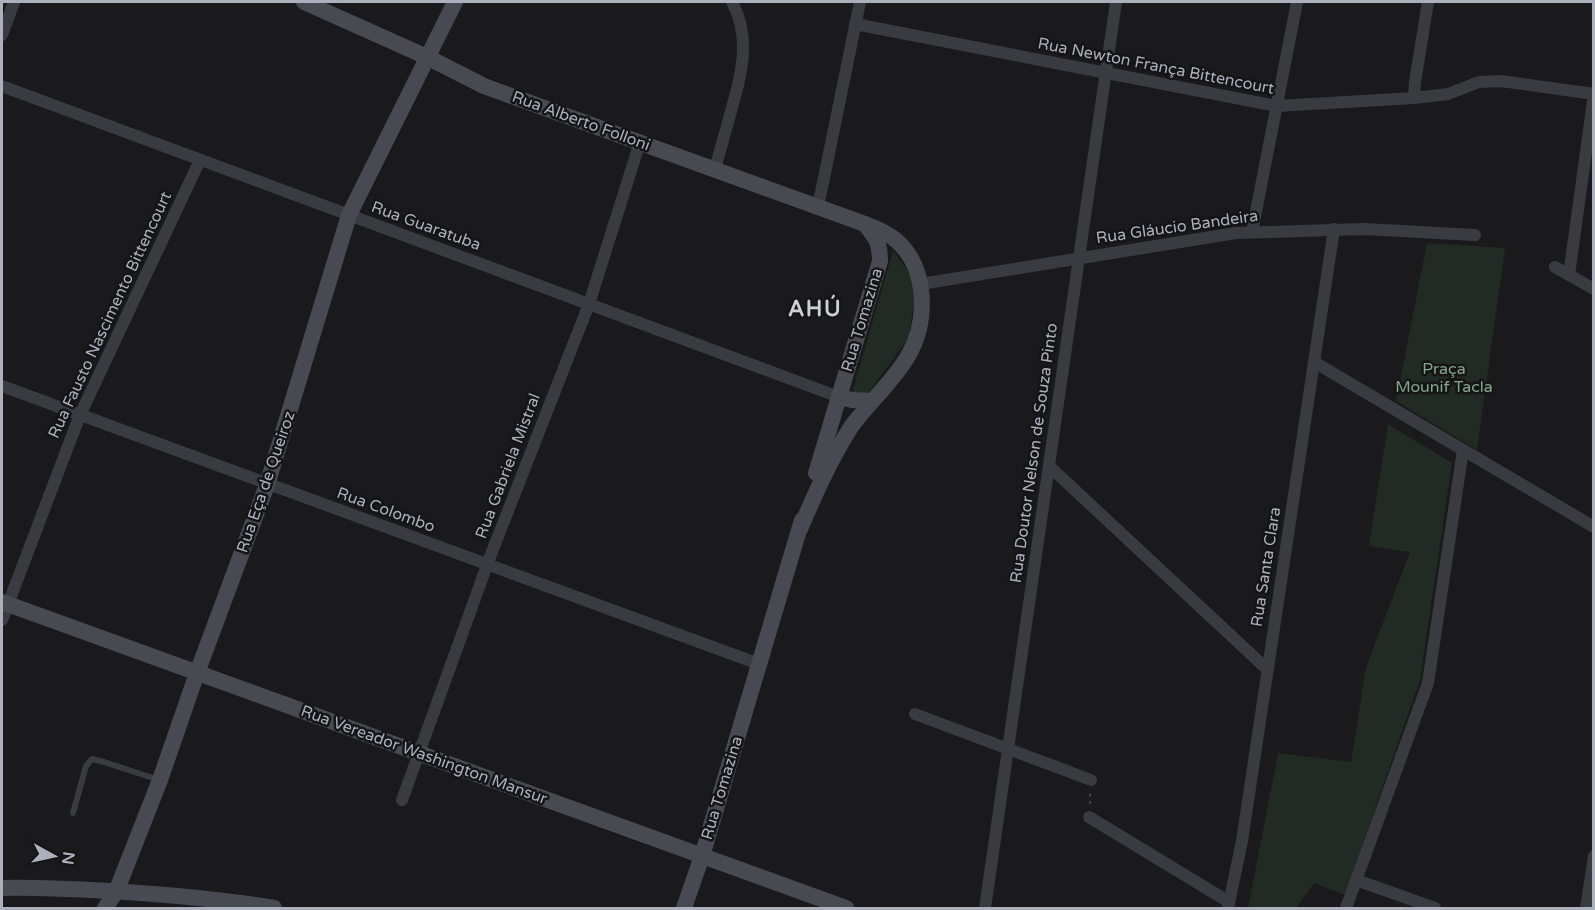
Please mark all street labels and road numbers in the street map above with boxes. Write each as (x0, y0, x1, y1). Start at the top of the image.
street label: Rua Newton França Bittencourt (1036, 33, 1276, 99)
street label: Rua Alberto Folloni (509, 87, 653, 155)
street label: Rua Fausto Nascimento Bittencourt (44, 188, 176, 442)
street label: Rua Guaratuba (369, 197, 483, 255)
street label: Rua Gláucio Bandeira (1095, 206, 1259, 248)
street label: Rua Tomazina (837, 266, 887, 374)
street label: Rua Doutor Nelson de Souza Pinto (1006, 322, 1062, 584)
street label: Rua Gabriela Mistral (471, 391, 545, 541)
street label: Rua Eça de Queiroz (232, 409, 300, 555)
street label: Rua Colombo (334, 483, 438, 537)
street label: Rua Santa Clara (1247, 506, 1285, 628)
street label: Rua Vereador Washington Mansur (298, 701, 551, 809)
street label: Rua Tomazina (697, 734, 747, 842)

